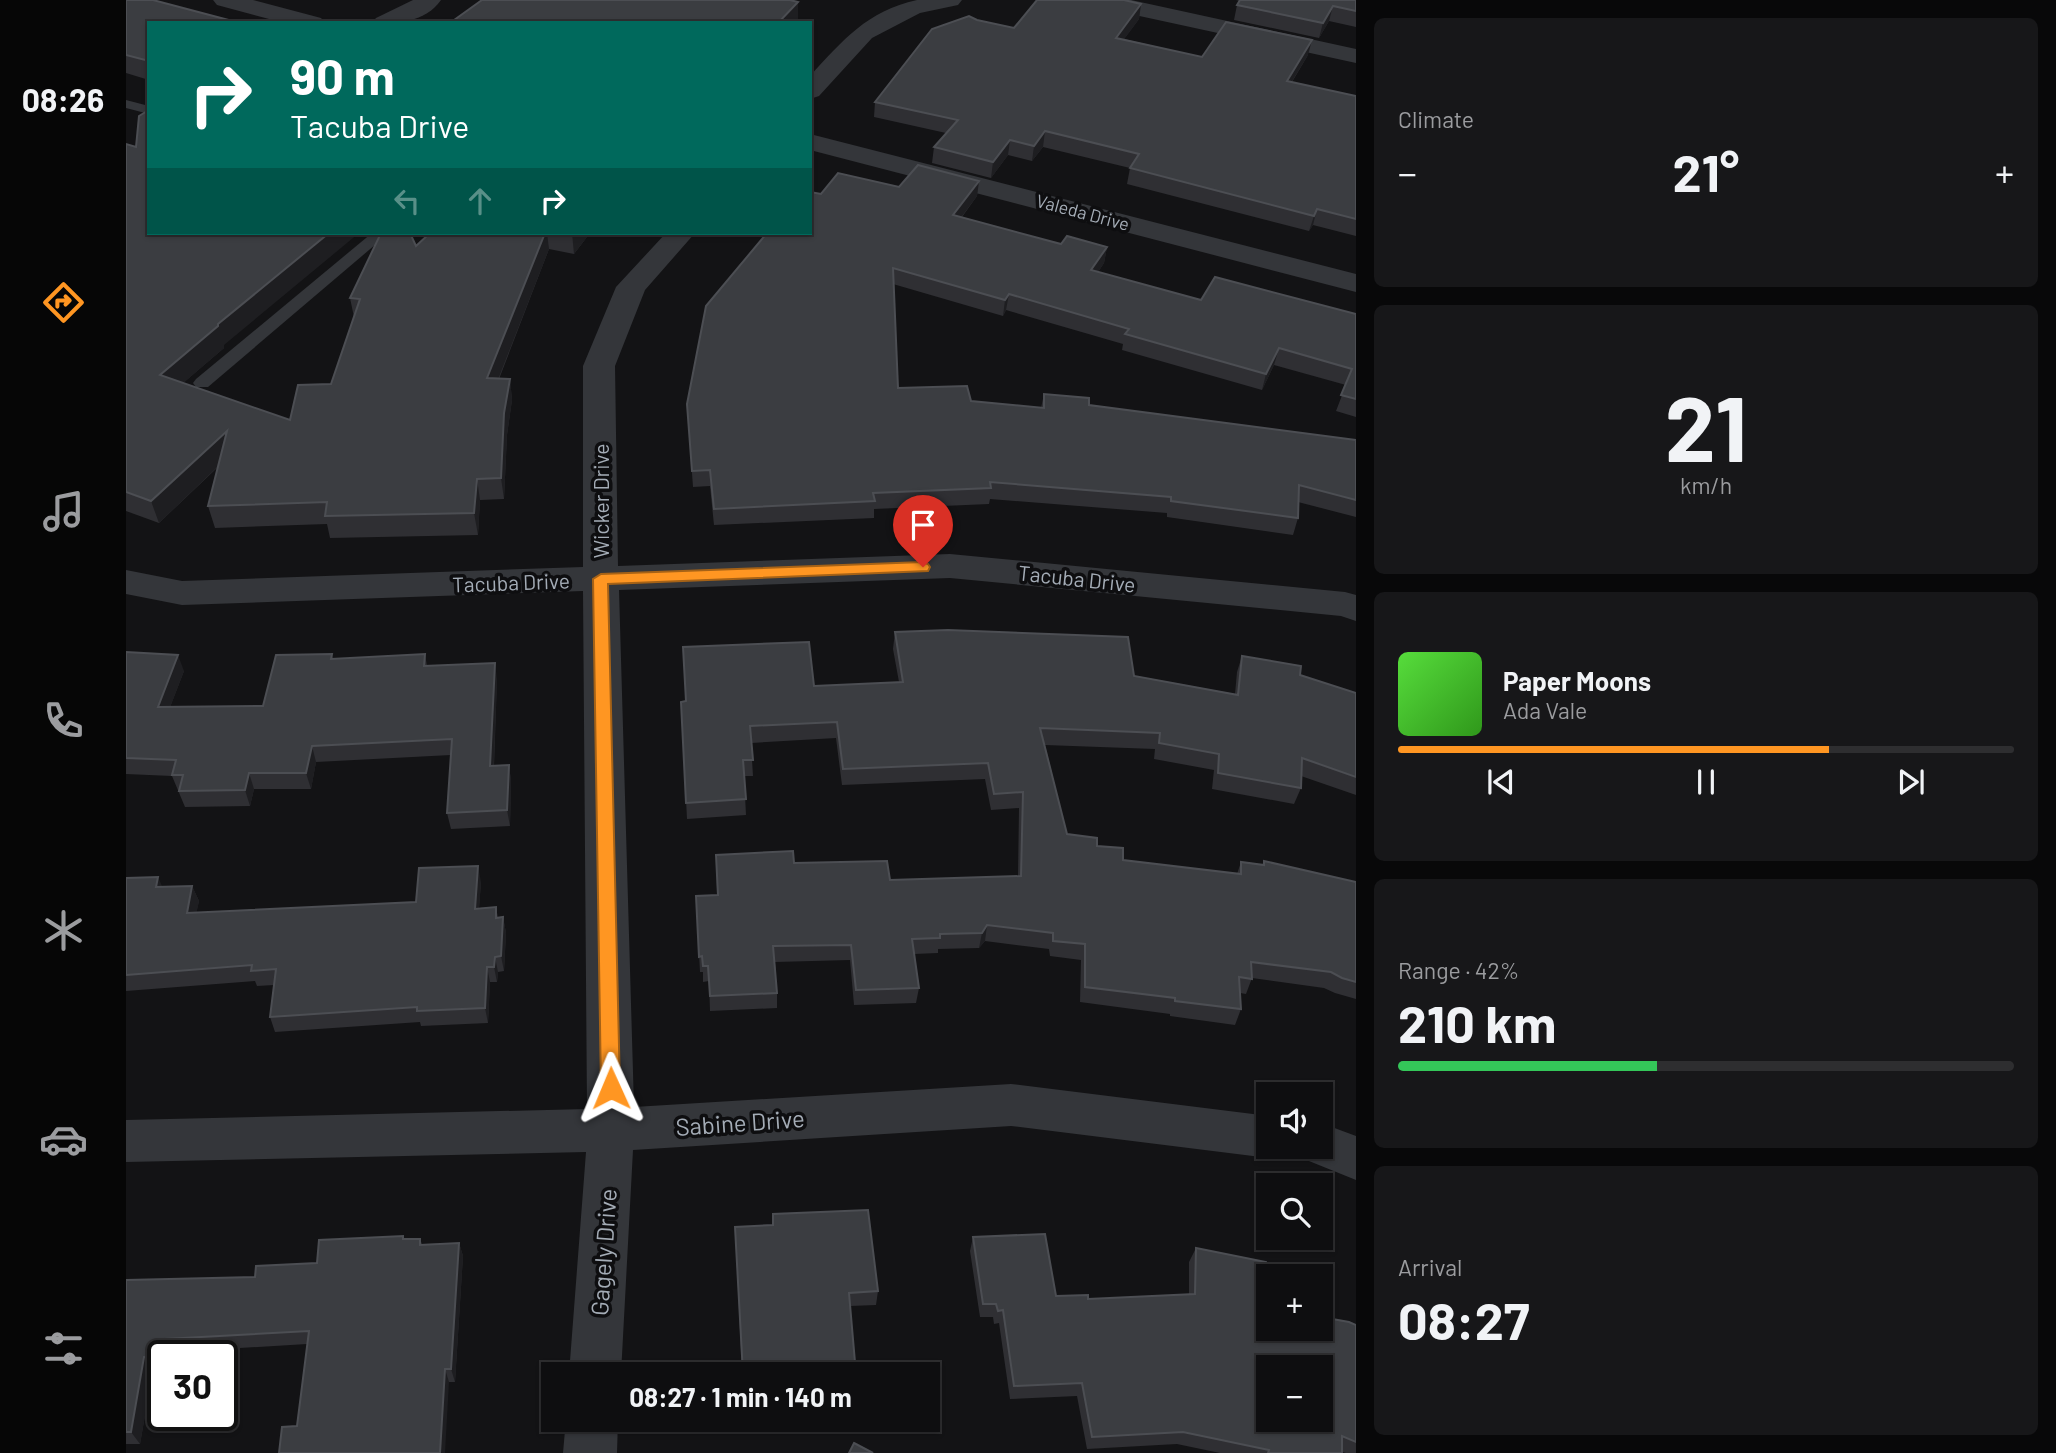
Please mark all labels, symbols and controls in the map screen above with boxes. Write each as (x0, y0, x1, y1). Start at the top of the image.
text: 90 m (290, 46, 395, 105)
icon: right (175, 49, 266, 140)
text: 08:26 (22, 80, 104, 118)
text: Climate (1398, 105, 1474, 133)
text: Tacuba Drive (290, 106, 469, 144)
text: 21° (1673, 140, 1739, 202)
text: − (1398, 149, 1417, 195)
text: + (1995, 149, 2014, 195)
icon: left (388, 182, 426, 220)
icon: ahead (461, 182, 499, 220)
icon: right (534, 182, 572, 220)
street label: Valeda Drive (1034, 189, 1132, 235)
icon: directions (39, 278, 88, 327)
text: 21 (1665, 371, 1747, 480)
street label: Wicker Drive (588, 444, 613, 558)
text: km/h (1680, 471, 1732, 499)
icon: music (39, 487, 88, 536)
pin (893, 495, 953, 567)
icon: arrive (904, 506, 942, 544)
street label: Tacuba Drive (1017, 559, 1137, 597)
street label: Tacuba Drive (452, 567, 570, 597)
text: Paper Moons (1503, 665, 1651, 696)
icon: phone (39, 696, 88, 745)
text: Ada Vale (1503, 696, 1587, 724)
icon: previous (1482, 763, 1520, 801)
icon: pause (1687, 763, 1725, 801)
icon: next (1892, 763, 1930, 801)
icon: climate (39, 906, 88, 955)
text: Range · 42% (1398, 956, 1519, 984)
text: 210 km (1398, 991, 1556, 1053)
position arrow (574, 1051, 648, 1125)
map controls (1256, 1082, 1333, 1432)
button: sound (1256, 1082, 1333, 1159)
street label: Sabine Drive (674, 1103, 806, 1141)
icon: car (39, 1115, 88, 1164)
button: search (1256, 1173, 1333, 1250)
street label: Gagely Drive (584, 1187, 622, 1317)
text: Arrival (1398, 1253, 1462, 1281)
button: + (1256, 1264, 1333, 1341)
text: 08:27 (1398, 1288, 1530, 1350)
icon: filters (39, 1324, 88, 1373)
speed limit sign: 30 (147, 1340, 238, 1431)
button: − (1256, 1355, 1333, 1432)
text: 08:27 · 1 min · 140 m (629, 1381, 852, 1412)

